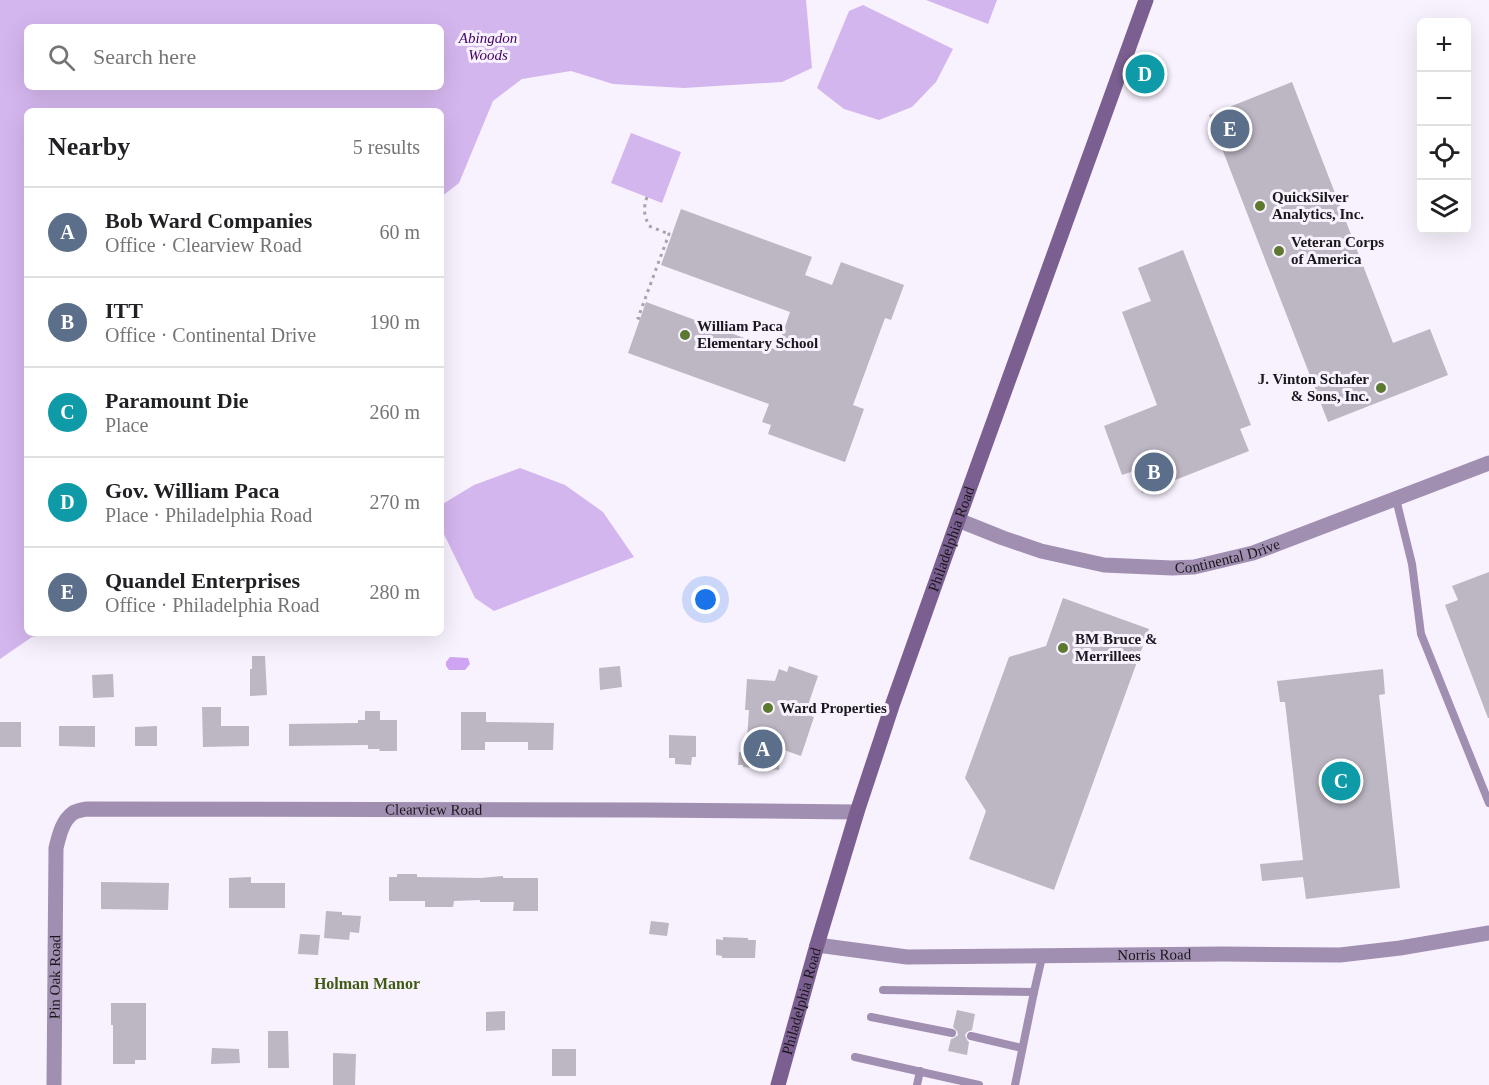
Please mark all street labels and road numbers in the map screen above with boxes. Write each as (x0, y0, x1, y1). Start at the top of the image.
street label: Philadelphia Road (925, 484, 978, 594)
street label: Continental Drive (1174, 536, 1282, 576)
street label: Clearview Road (385, 802, 483, 818)
street label: Pin Oak Road (47, 934, 63, 1019)
street label: Philadelphia Road (779, 945, 824, 1057)
street label: Norris Road (1117, 946, 1192, 963)

